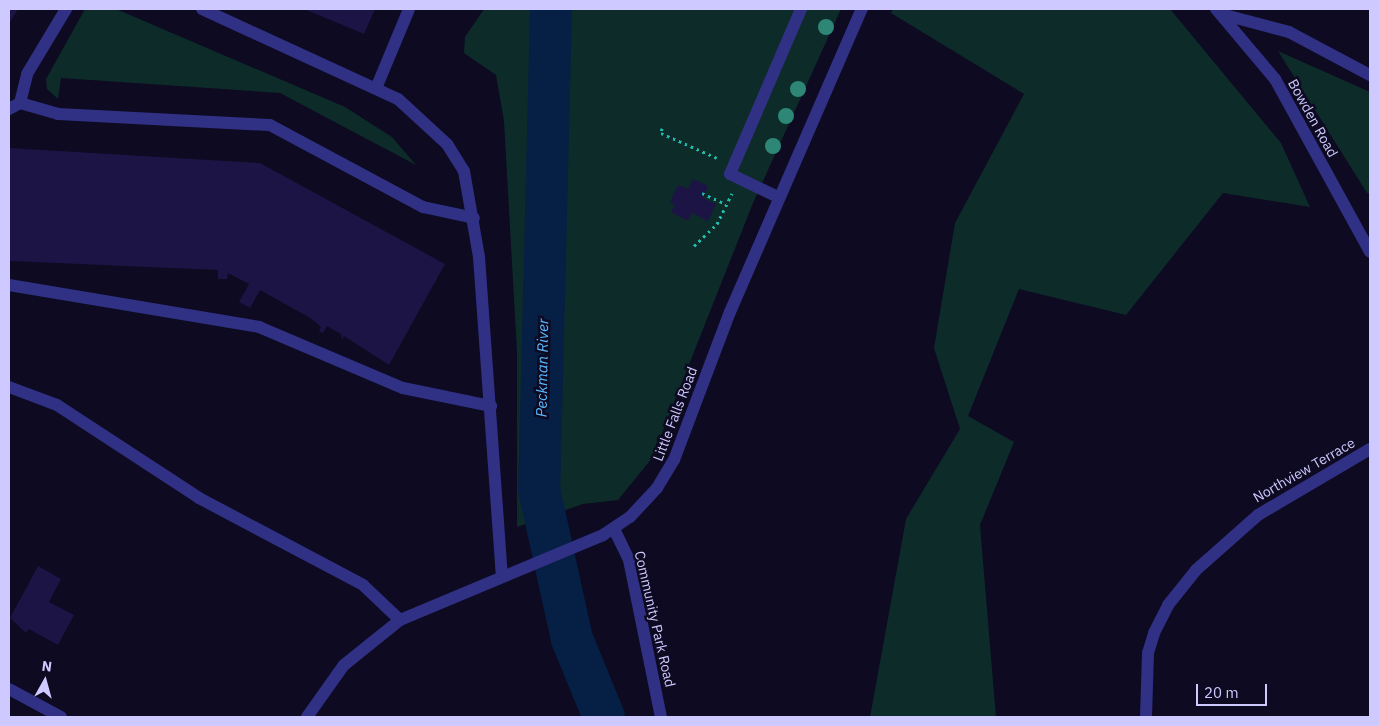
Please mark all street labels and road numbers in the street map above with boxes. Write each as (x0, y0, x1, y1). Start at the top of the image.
street label: Bowden Road (1285, 76, 1341, 160)
street label: Little Falls Road (649, 364, 701, 464)
street label: Northview Terrace (1250, 434, 1358, 506)
street label: Community Park Road (631, 549, 679, 689)

